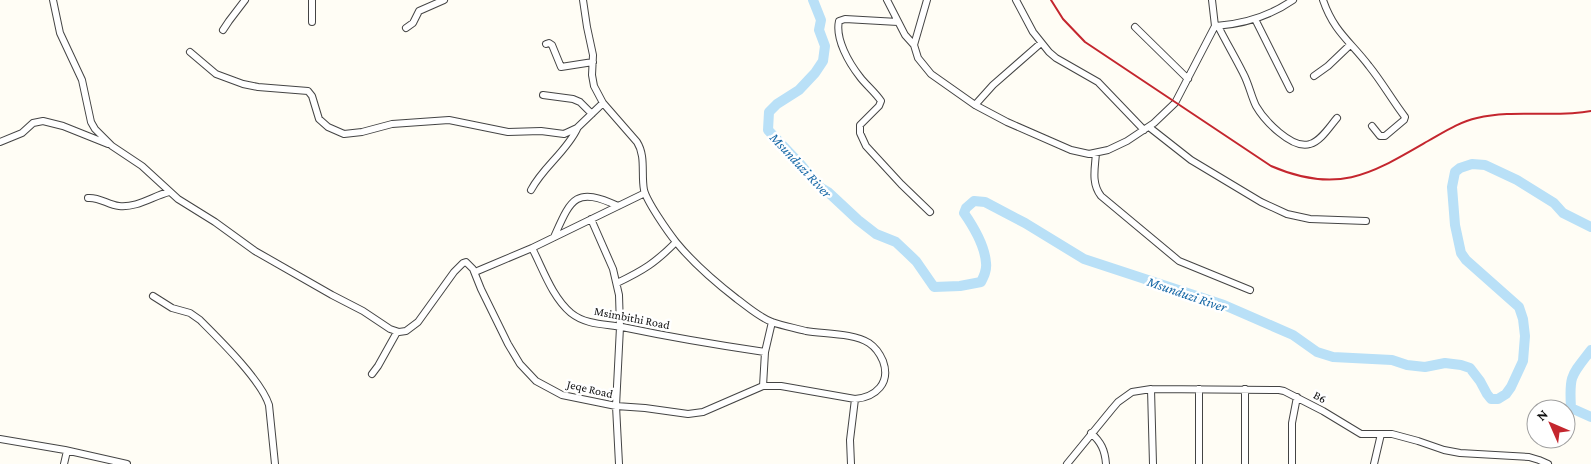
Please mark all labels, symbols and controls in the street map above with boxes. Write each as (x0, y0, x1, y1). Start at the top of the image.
water label: Msunduzi River (766, 129, 836, 202)
water label: Msunduzi River (1144, 273, 1230, 315)
street label: Msimbithi Road (593, 304, 672, 332)
street label: Jeqe Road (565, 377, 615, 401)
street label: B6 (1311, 388, 1329, 406)
north arrow (1526, 399, 1576, 449)
text: N (1533, 405, 1551, 424)

